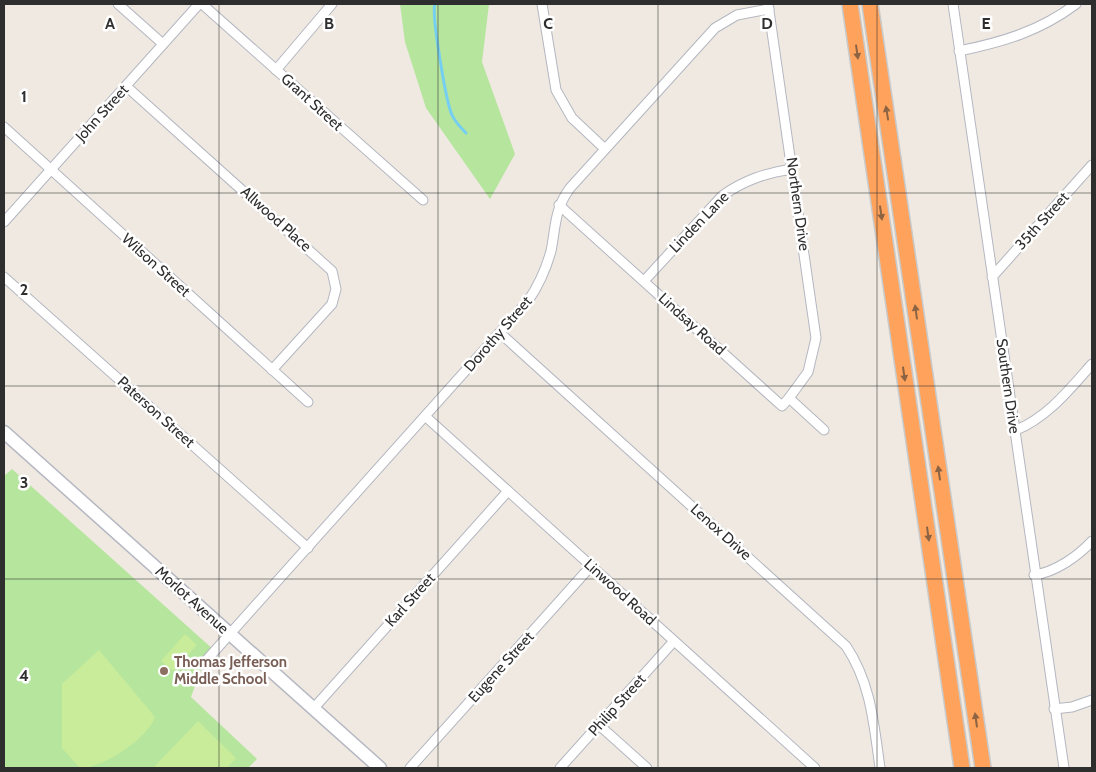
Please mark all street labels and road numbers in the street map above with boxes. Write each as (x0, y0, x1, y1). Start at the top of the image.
street label: Grant Street (277, 70, 347, 134)
street label: John Street (71, 81, 132, 146)
street label: Northern Drive (783, 156, 814, 252)
street label: Allwood Place (237, 183, 315, 256)
street label: Linden Lane (666, 188, 733, 256)
street label: 35th Street (1011, 188, 1073, 254)
street label: Wilson Street (118, 230, 194, 300)
street label: Lindsay Road (655, 289, 729, 359)
street label: Dorothy Street (460, 293, 536, 375)
street label: Southern Drive (992, 337, 1024, 435)
street label: Paterson Street (114, 373, 198, 451)
street label: Lenox Drive (687, 500, 755, 564)
street label: Linwood Road (580, 555, 660, 629)
street label: Morlot Avenue (152, 562, 233, 638)
street label: Karl Street (381, 569, 439, 631)
street label: Eugene Street (465, 628, 537, 706)
street label: Philip Street (585, 670, 649, 740)

